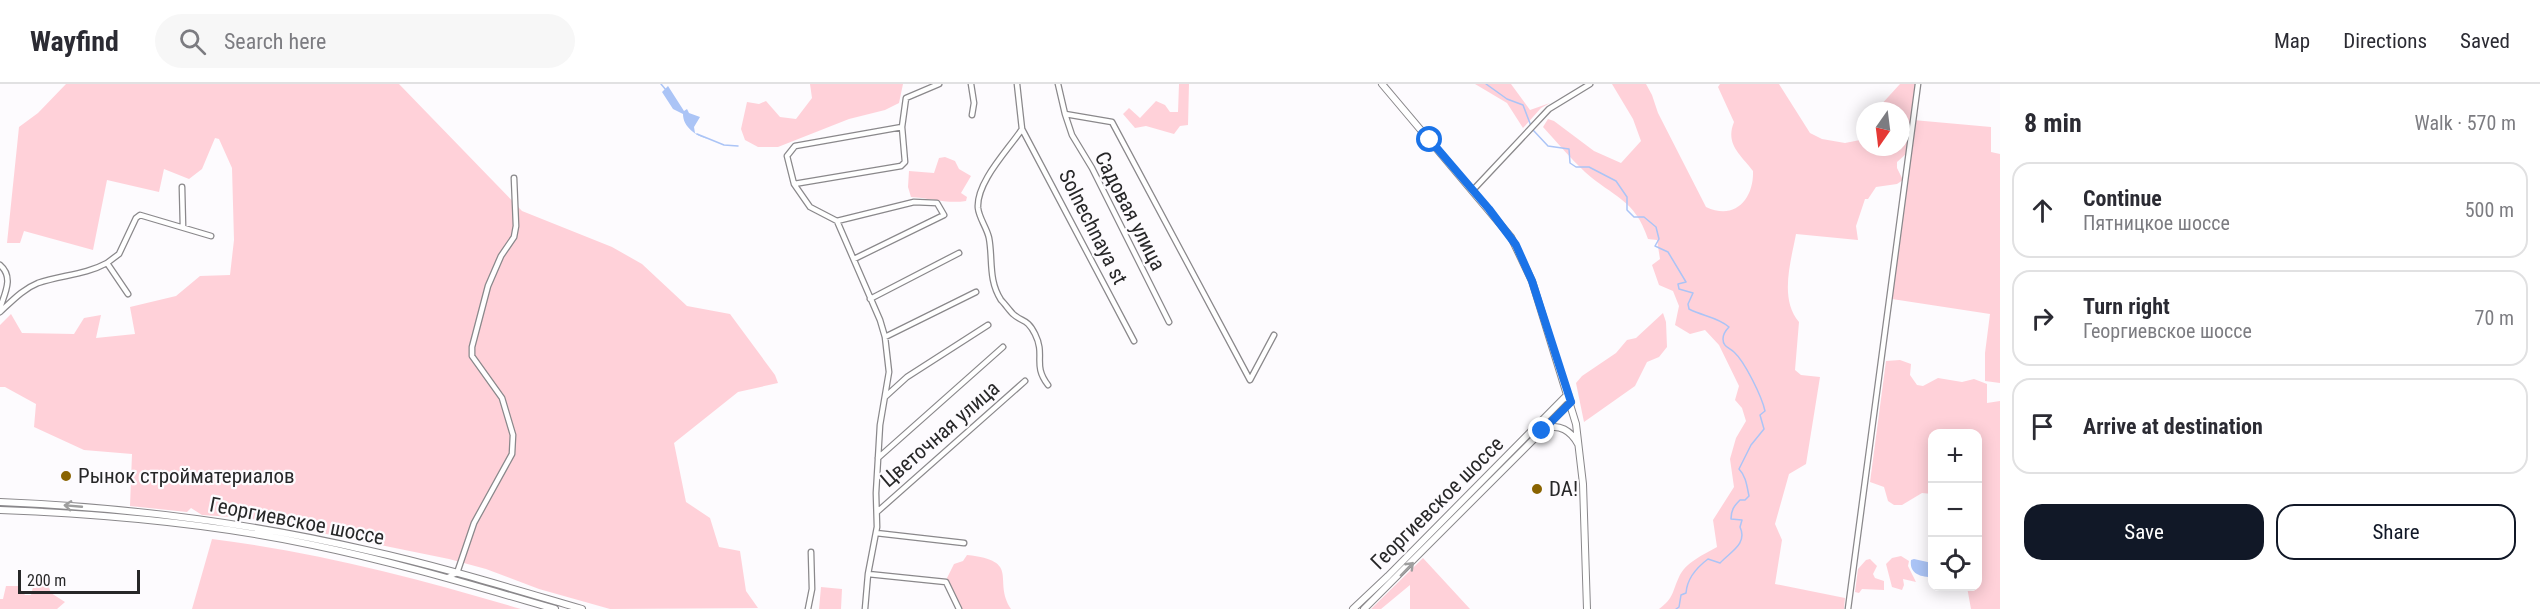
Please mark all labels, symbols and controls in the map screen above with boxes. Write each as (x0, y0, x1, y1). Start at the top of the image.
search box (155, 14, 575, 68)
text: Wayfind (30, 25, 119, 58)
icon: search (176, 25, 209, 58)
text: Search here (224, 29, 326, 54)
text: Map (2274, 29, 2310, 53)
text: Directions (2343, 29, 2427, 53)
text: Saved (2460, 29, 2510, 53)
north arrow (1856, 102, 1910, 156)
text: 8 min (2024, 108, 2082, 138)
text: Walk · 570 m (2415, 111, 2516, 135)
route start (1416, 126, 1442, 152)
street label: Садовая улица (1090, 148, 1170, 274)
street label: Solnechnaya st (1054, 166, 1132, 288)
text: Continue (2083, 186, 2162, 211)
icon: ahead (2026, 194, 2059, 227)
text: 500 m (2465, 198, 2514, 222)
text: Пятницкое шоссе (2083, 211, 2230, 235)
text: Turn right (2083, 294, 2170, 319)
icon: right (2026, 302, 2059, 335)
text: 70 m (2475, 306, 2514, 330)
text: Георгиевское шоссе (2083, 319, 2252, 343)
street label: Цветочная улица (876, 376, 1004, 492)
icon: arrive (2026, 410, 2059, 443)
text: Arrive at destination (2083, 414, 2263, 439)
route end (1528, 417, 1554, 443)
map controls (1928, 429, 1982, 591)
button: + (1928, 429, 1982, 483)
street label: Георгиевское шоссе (1366, 432, 1508, 574)
place label: Рынок стройматериалов (78, 464, 295, 488)
marker: Рынок стройматериалов (59, 469, 73, 483)
place label: DA! (1549, 477, 1578, 501)
marker: DA! (1530, 482, 1544, 496)
button: − (1928, 483, 1982, 537)
street label: Георгиевское шоссе (208, 492, 386, 550)
one-way arrow (64, 500, 84, 511)
button: Save (2024, 504, 2264, 560)
button: Share (2276, 504, 2516, 560)
button: locate (1928, 537, 1982, 591)
one-way arrow (1399, 561, 1414, 576)
scale bar (18, 567, 140, 594)
text: 200 m (27, 571, 66, 590)

